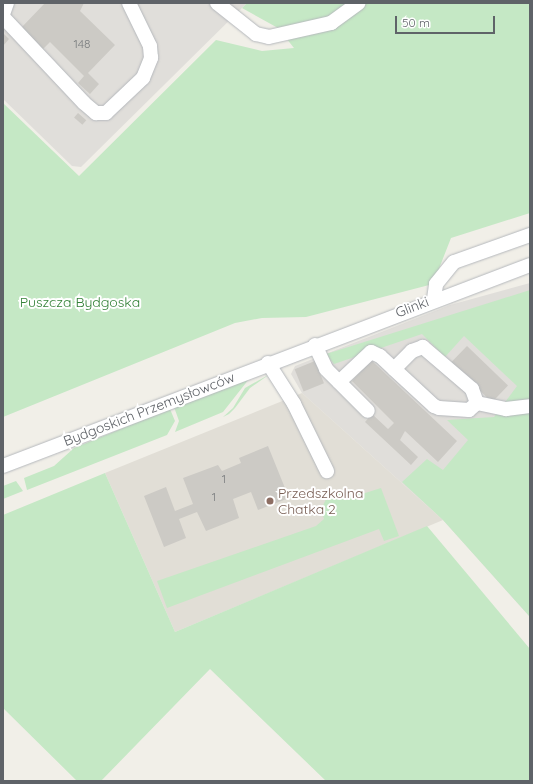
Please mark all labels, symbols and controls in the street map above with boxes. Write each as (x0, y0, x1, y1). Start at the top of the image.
scale bar (397, 8, 497, 34)
text: 50 m (402, 15, 430, 30)
house number: 148 (73, 37, 91, 51)
street label: Glinki (393, 293, 431, 321)
park label: Puszcza Bydgoska (20, 294, 140, 310)
street label: Bydgoskich Przemysłowców (61, 369, 237, 449)
house number: 1 (222, 472, 226, 486)
place label: Przedszkolna Chatka 2 (278, 485, 363, 518)
house number: 1 (212, 490, 216, 504)
marker: Przedszkolna Chatka 2 (265, 496, 275, 506)

